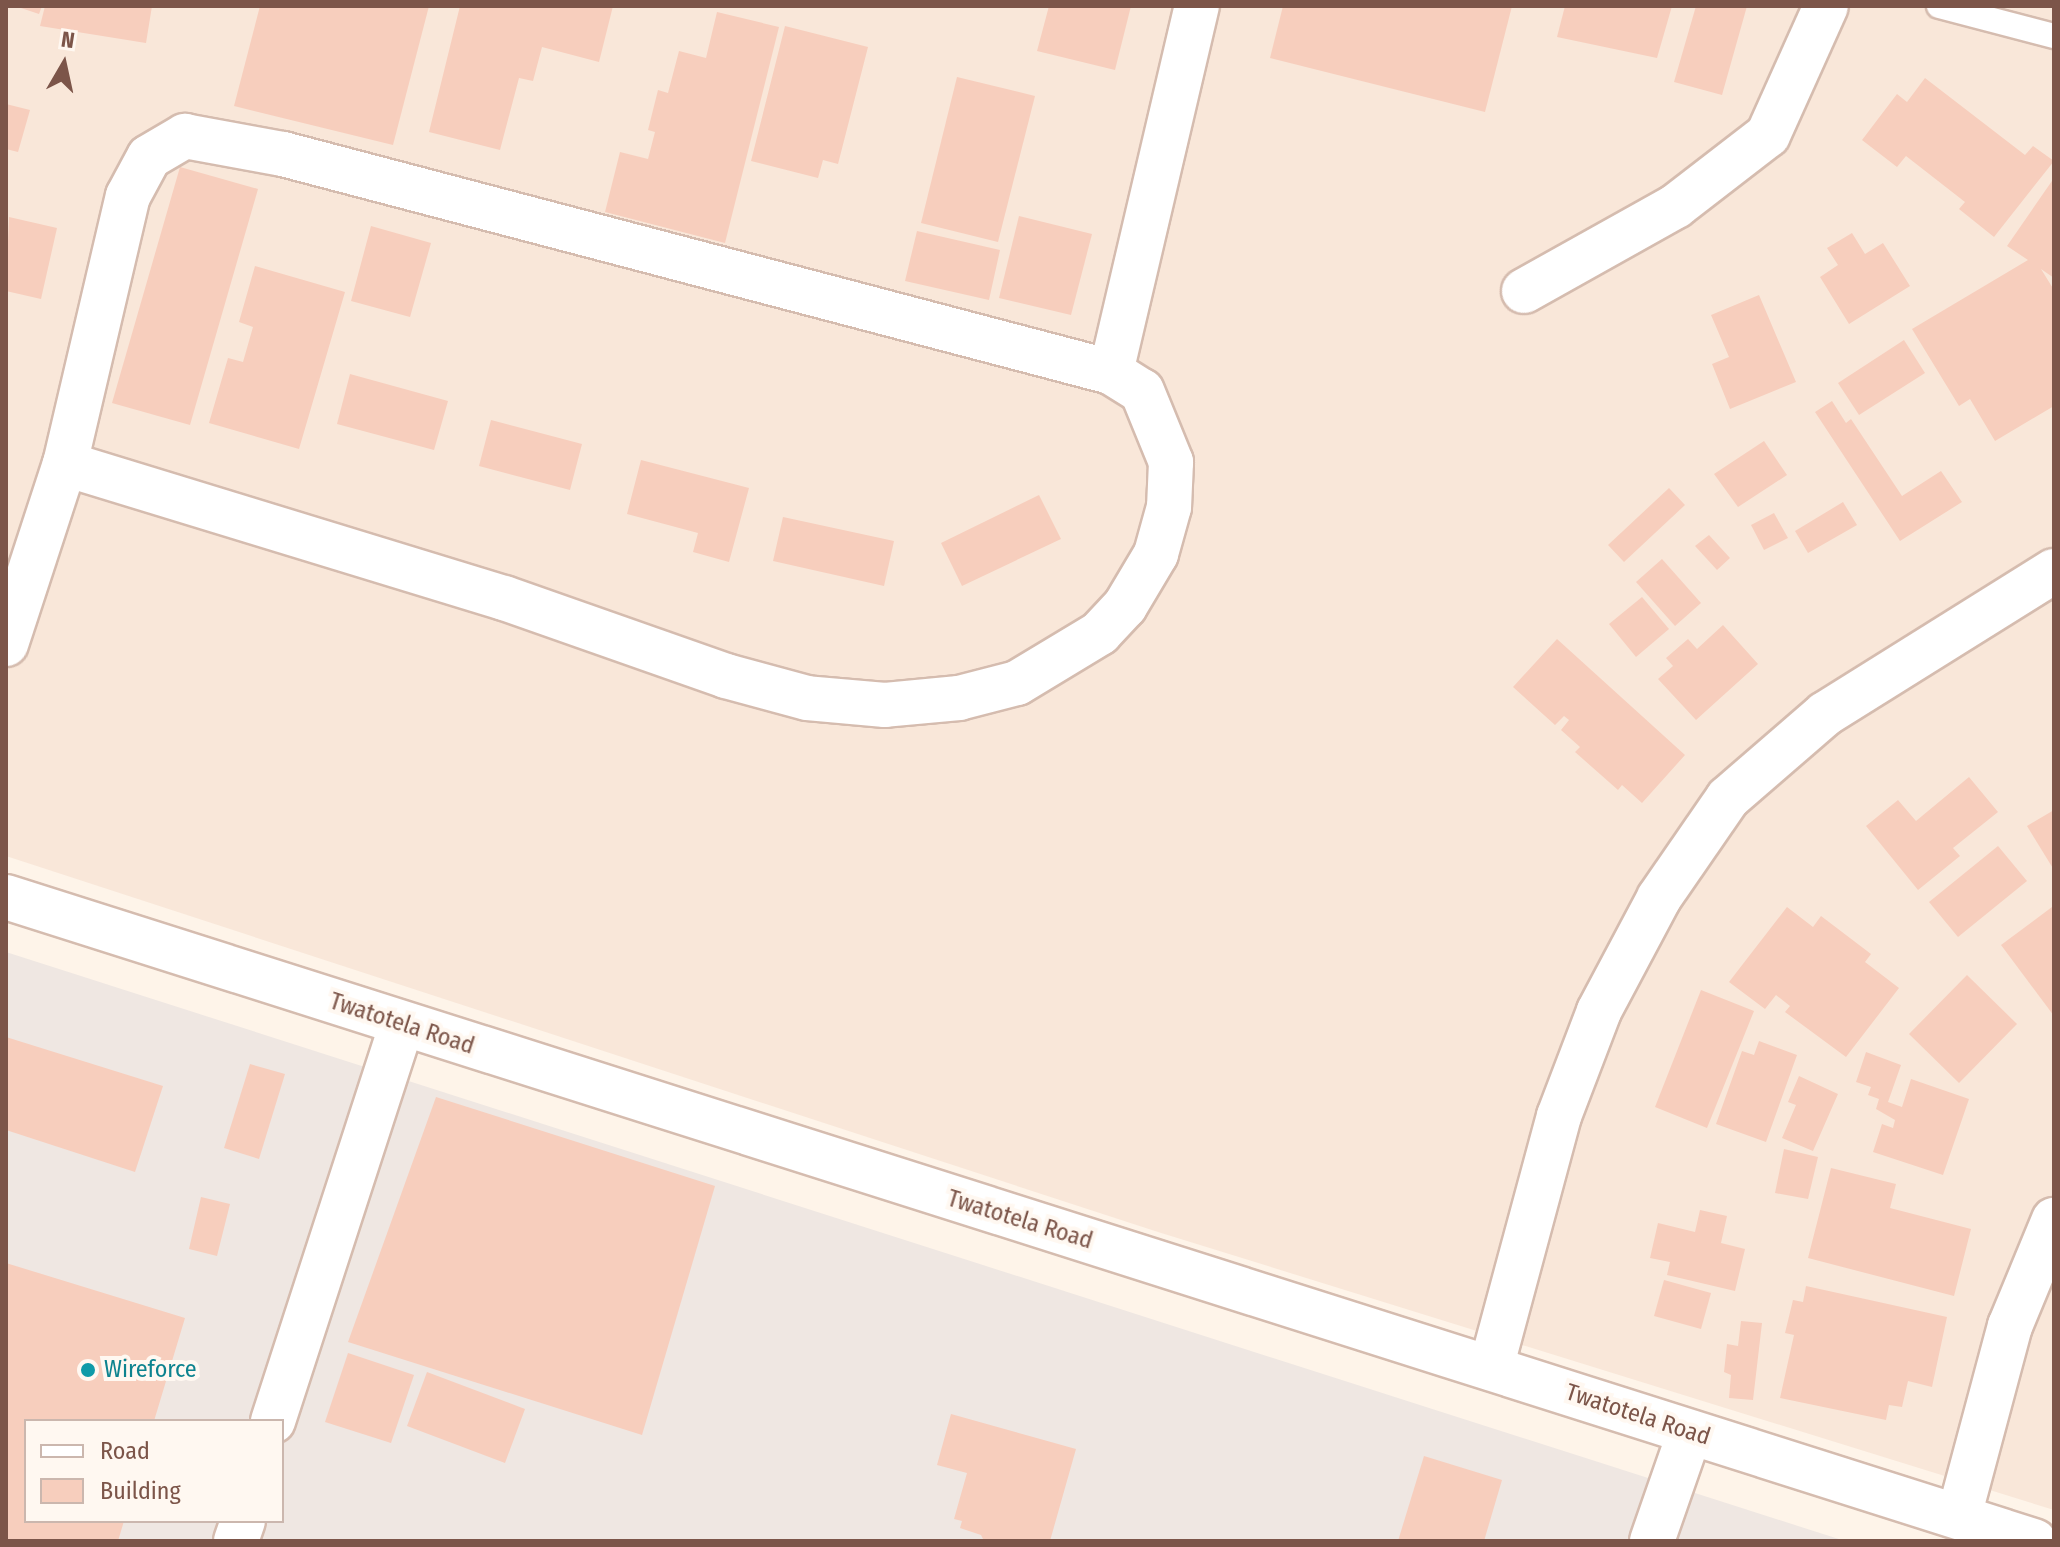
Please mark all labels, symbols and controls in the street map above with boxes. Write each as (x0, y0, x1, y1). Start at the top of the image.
north arrow (24, 24, 104, 104)
text: N (59, 25, 76, 54)
street label: Twatotela Road (326, 987, 478, 1061)
street label: Twatotela Road (944, 1184, 1096, 1256)
place label: Wireforce (104, 1356, 197, 1384)
marker: Wireforce (79, 1361, 97, 1379)
street label: Twatotela Road (1562, 1378, 1714, 1452)
legend (24, 1419, 284, 1523)
text: Road (100, 1437, 150, 1465)
text: Building (100, 1477, 181, 1505)

